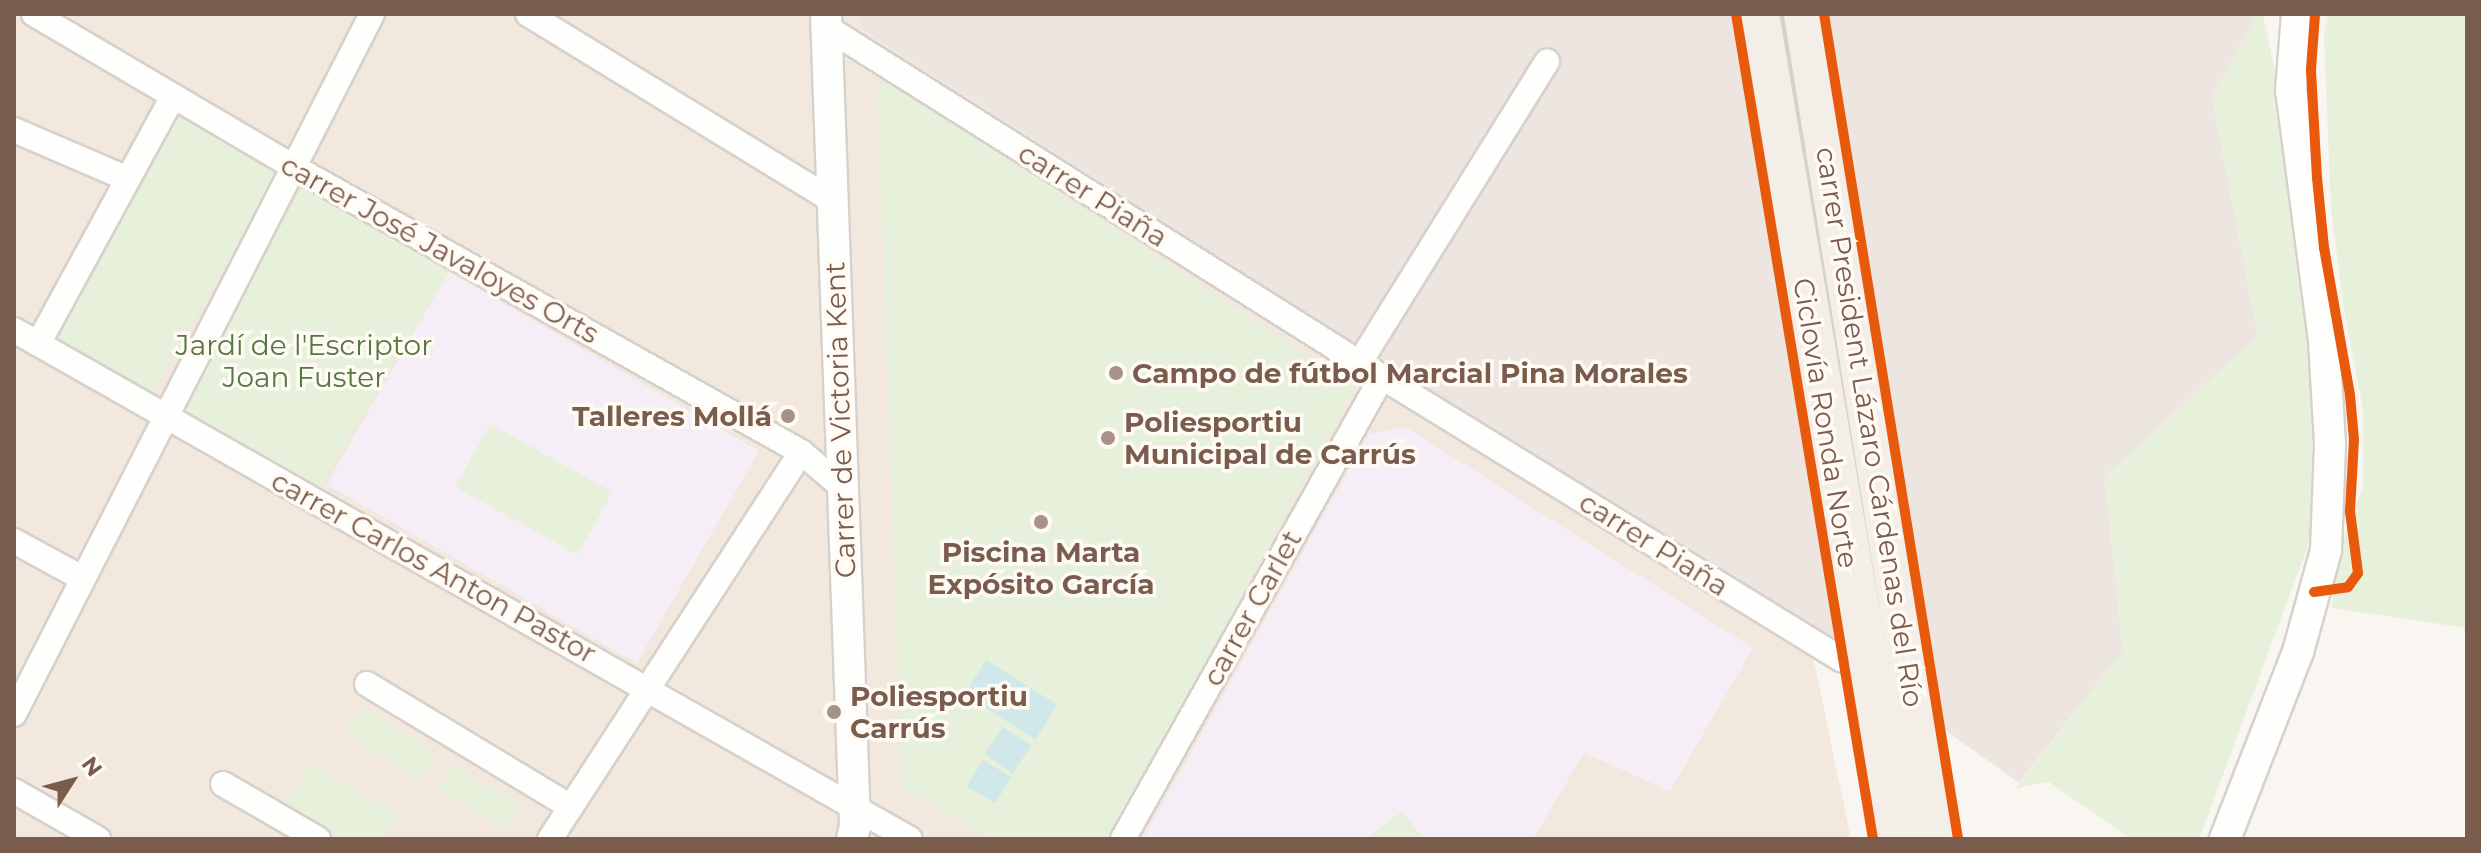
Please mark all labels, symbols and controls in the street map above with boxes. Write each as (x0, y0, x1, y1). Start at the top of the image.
street label: carrer Piaña (1012, 136, 1174, 254)
street label: carrer President Lázaro Cárdenas del Río (1809, 145, 1931, 709)
street label: carrer José Javaloyes Orts (275, 148, 605, 350)
street label: Carrer de Victoria Kent (818, 261, 862, 579)
street label: Ciclovía Ronda Norte (1786, 275, 1866, 571)
park label: Jardí de l'Escriptor Joan Fuster (176, 328, 432, 394)
place label: Campo de fútbol Marcial Pina Morales (1132, 356, 1688, 390)
marker: Campo de fútbol Marcial Pina Morales (1107, 364, 1125, 382)
place label: Talleres Mollá (572, 399, 772, 433)
place label: Poliesportiu Municipal de Carrús (1124, 405, 1416, 471)
marker: Talleres Mollá (779, 407, 797, 425)
marker: Poliesportiu Municipal de Carrús (1099, 429, 1117, 447)
street label: carrer Carlos Anton Pastor (266, 464, 602, 670)
street label: carrer Piaña (1573, 485, 1735, 603)
marker: Piscina Marta Expósito García (1032, 513, 1050, 531)
street label: carrer Carlet (1195, 524, 1309, 692)
place label: Piscina Marta Expósito García (927, 535, 1155, 601)
place label: Poliesportiu Carrús (850, 679, 1028, 745)
marker: Poliesportiu Carrús (825, 703, 843, 721)
north arrow (32, 741, 112, 821)
text: N (76, 751, 108, 782)

